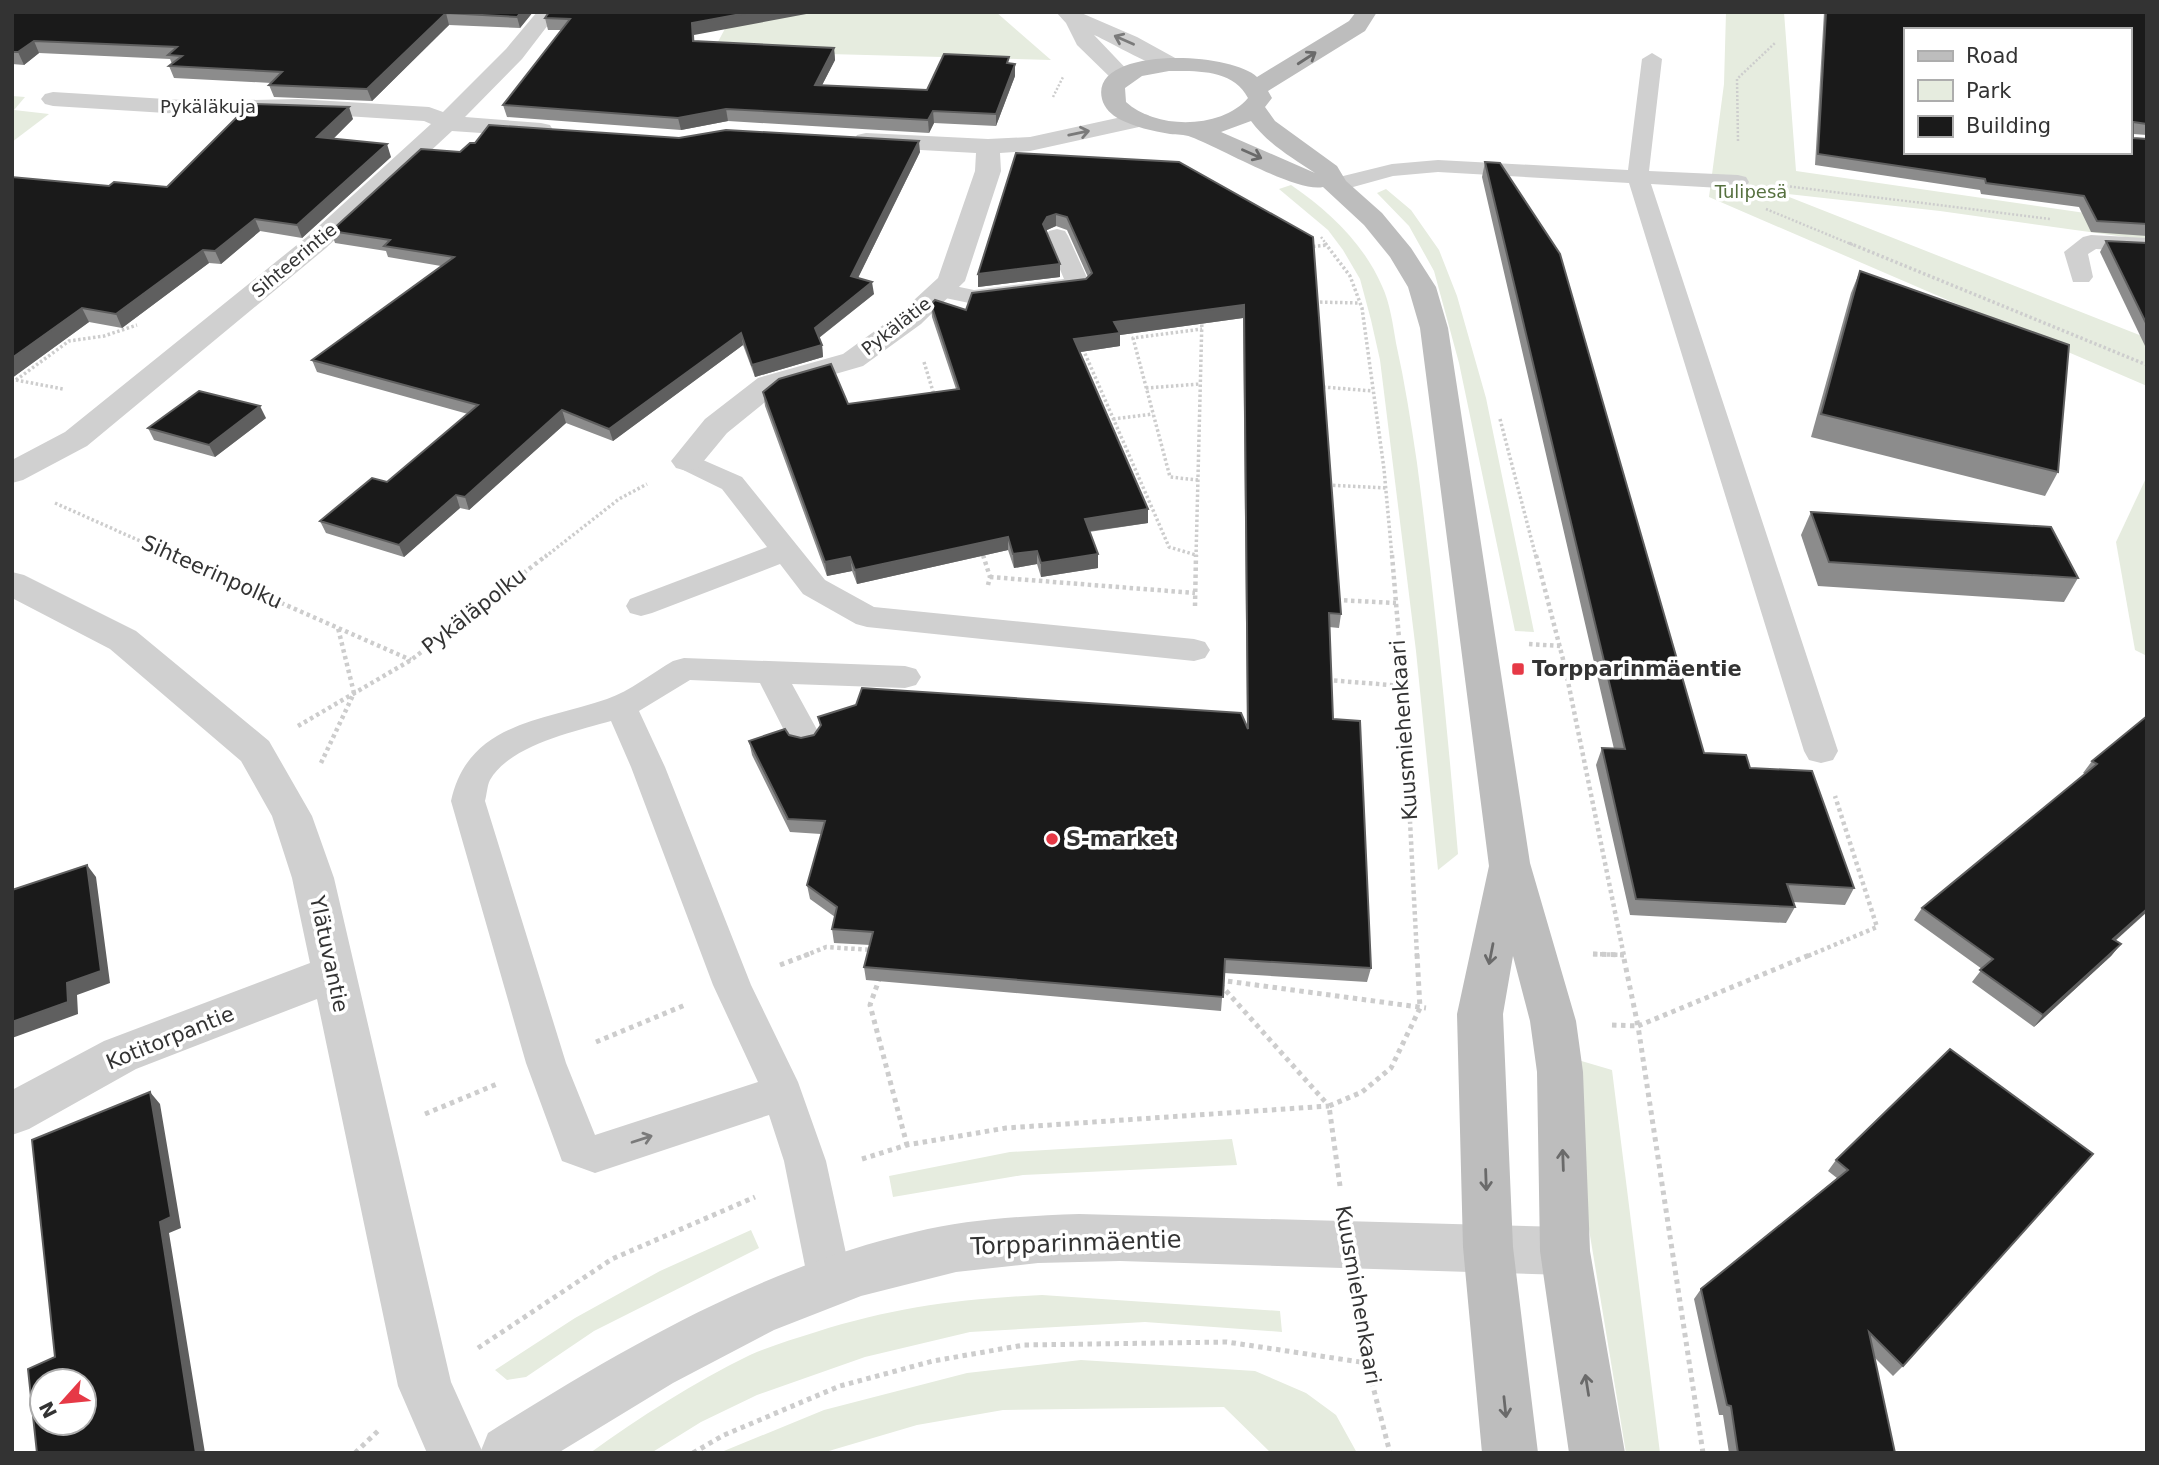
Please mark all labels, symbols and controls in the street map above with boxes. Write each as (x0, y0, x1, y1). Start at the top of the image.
legend (1904, 28, 2131, 154)
one-way arrow (1113, 33, 1135, 46)
text: Road (1966, 44, 2019, 68)
one-way arrow (1297, 50, 1316, 65)
text: Park (1966, 79, 2012, 103)
street label: Pykäläkuja (160, 96, 256, 117)
text: Building (1966, 114, 2051, 138)
one-way arrow (1067, 126, 1090, 140)
one-way arrow (1241, 148, 1263, 161)
park label: Tulipesä (1714, 181, 1787, 202)
street label: Sihteerintie (247, 219, 341, 301)
street label: Pykälätie (857, 293, 935, 359)
street label: Sihteerinpolku (138, 530, 286, 614)
street label: Pykäläpolku (417, 563, 531, 659)
street label: Kuusmiehenkaari (1386, 639, 1422, 821)
place label: Torpparinmäentie (1532, 657, 1742, 681)
marker: Torpparinmäentie (1510, 661, 1526, 677)
place label: S-market (1066, 827, 1174, 851)
marker: S-market (1044, 831, 1060, 847)
street label: Ylätuvantie (305, 892, 353, 1015)
one-way arrow (1484, 942, 1498, 965)
street label: Kotitorpantie (103, 1001, 237, 1075)
one-way arrow (630, 1131, 652, 1144)
one-way arrow (1556, 1148, 1569, 1171)
one-way arrow (1479, 1168, 1492, 1191)
street label: Kuusmiehenkaari (1330, 1204, 1386, 1386)
street label: Torpparinmäentie (969, 1225, 1182, 1261)
north arrow (28, 1367, 98, 1437)
one-way arrow (1580, 1374, 1593, 1397)
one-way arrow (1499, 1395, 1512, 1418)
text: N (34, 1398, 61, 1422)

